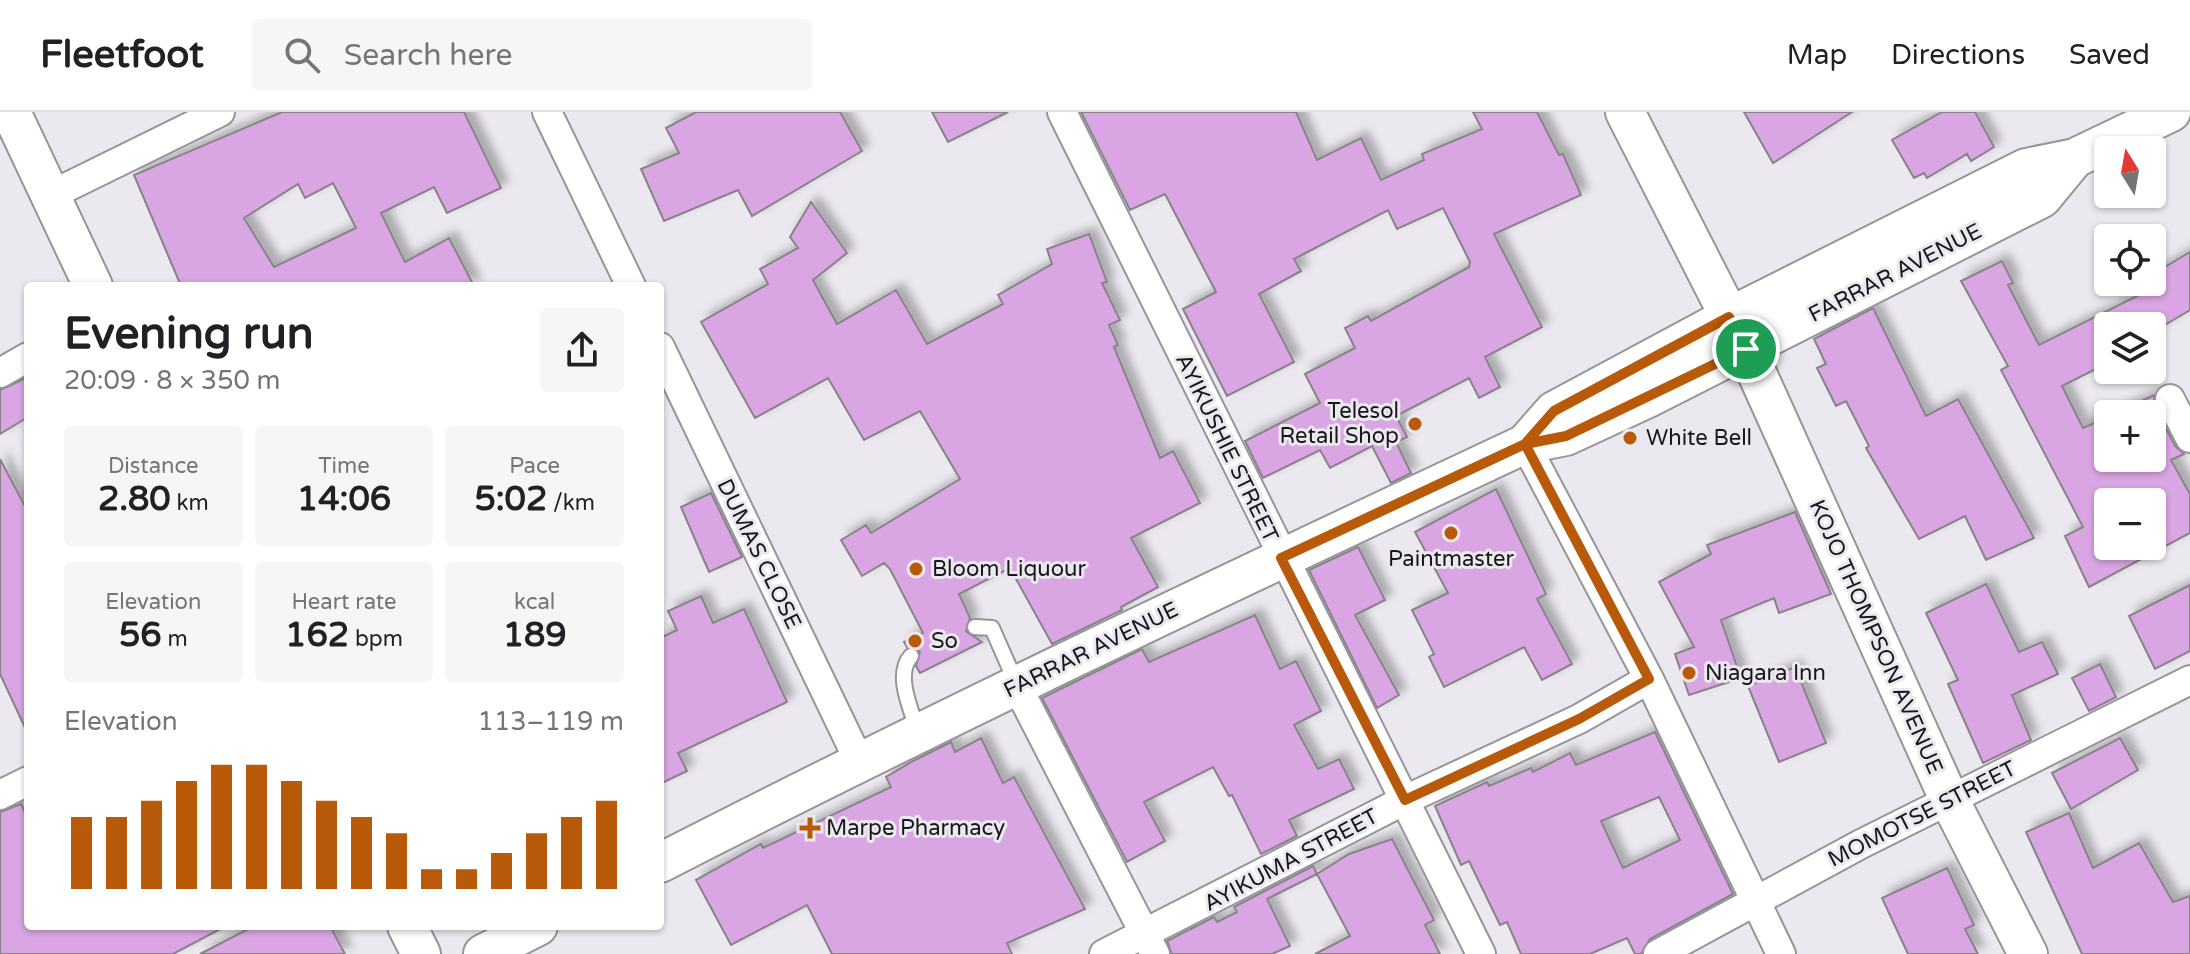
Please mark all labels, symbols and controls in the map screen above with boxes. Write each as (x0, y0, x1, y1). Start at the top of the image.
search box (252, 19, 812, 91)
text: Fleetfoot (40, 32, 204, 78)
icon: search (280, 33, 324, 77)
text: Search here (344, 37, 513, 74)
text: Map (1787, 38, 1847, 72)
text: Directions (1891, 38, 2025, 72)
text: Saved (2069, 38, 2150, 72)
north arrow (2094, 136, 2166, 208)
map controls (2094, 136, 2166, 560)
street label: FARRAR AVENUE (1804, 218, 1986, 328)
button: locate (2094, 224, 2166, 296)
text: Evening run (64, 308, 313, 361)
button: share (540, 308, 624, 392)
button: layers (2094, 312, 2166, 384)
pin (1712, 315, 1780, 383)
icon: arrive (1724, 327, 1768, 371)
street label: AYIKUSHIE STREET (1170, 350, 1284, 547)
text: 20:09 · 8 × 350 m (64, 365, 280, 396)
place label: Telesol Retail Shop (1279, 398, 1399, 449)
button: + (2094, 400, 2166, 472)
marker: Telesol Retail Shop (1406, 415, 1424, 433)
place label: White Bell (1646, 425, 1752, 451)
marker: White Bell (1621, 429, 1639, 447)
text: Distance (108, 453, 199, 479)
text: Time (318, 453, 370, 479)
text: Pace (509, 453, 560, 479)
street label: DUMAS CLOSE (711, 475, 807, 633)
text: 2.80 (98, 479, 171, 520)
text: 14:06 (297, 479, 391, 520)
text: 5:02 (474, 479, 547, 520)
button: − (2094, 488, 2166, 560)
text: km (171, 490, 209, 516)
text: /km (547, 490, 595, 516)
street label: KOJO THOMPSON AVENUE (1804, 496, 1948, 778)
marker: Paintmaster (1442, 524, 1460, 542)
place label: Paintmaster (1388, 546, 1514, 572)
place label: Bloom Liquour (932, 556, 1086, 582)
marker: Bloom Liquour (907, 560, 925, 578)
text: Elevation (105, 589, 201, 615)
text: Heart rate (292, 589, 396, 615)
text: kcal (514, 589, 555, 615)
street label: FARRAR AVENUE (1000, 596, 1182, 704)
text: 56 (119, 615, 162, 656)
text: 162 (285, 615, 349, 656)
text: 189 (503, 615, 567, 656)
text: m (162, 626, 188, 652)
text: bpm (349, 626, 403, 652)
place label: So (931, 628, 958, 654)
marker: So (906, 632, 924, 650)
place label: Niagara Inn (1705, 660, 1826, 686)
marker: Niagara Inn (1680, 664, 1698, 682)
text: Elevation (64, 706, 178, 737)
text: 113–119 m (478, 706, 624, 737)
street label: MOMOTSE STREET (1824, 755, 2021, 873)
street label: AYIKUMA STREET (1199, 803, 1383, 917)
place label: Marpe Pharmacy (826, 815, 1005, 841)
marker: Marpe Pharmacy (801, 819, 819, 837)

